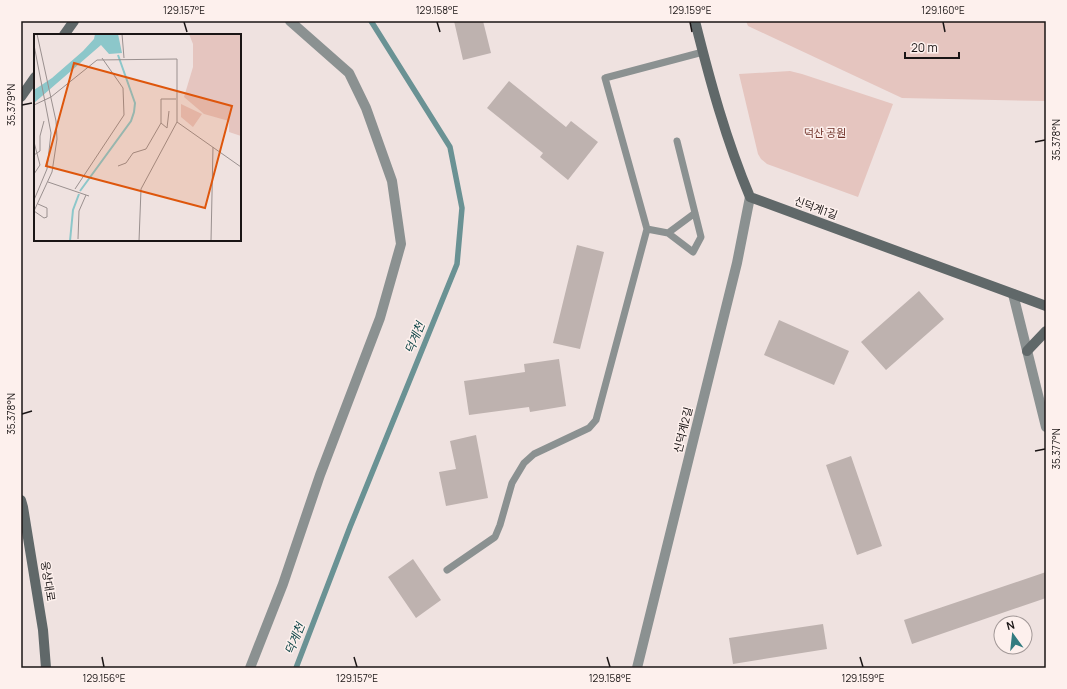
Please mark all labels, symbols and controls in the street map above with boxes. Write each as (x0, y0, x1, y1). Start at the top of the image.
text: 129.157°E (163, 3, 205, 17)
text: 129.158°E (416, 3, 459, 17)
text: 129.159°E (668, 3, 712, 17)
text: 129.160°E (921, 3, 965, 17)
inset map (34, 34, 241, 241)
scale bar (905, 34, 959, 60)
text: 20 m (911, 39, 938, 56)
text: 35.379°N (4, 84, 18, 126)
text: 35.378°N (1049, 119, 1063, 161)
park label: 덕산 공원 (804, 125, 846, 140)
street label: 신덕계1길 (793, 193, 840, 222)
water label: 덕계천 (400, 317, 429, 356)
text: 35.378°N (4, 393, 18, 435)
street label: 신덕계2길 (670, 405, 695, 454)
text: 35.377°N (1049, 428, 1063, 470)
street label: 웅상대로 (38, 560, 59, 602)
north arrow (993, 615, 1033, 655)
text: N (1005, 617, 1016, 633)
water label: 덕계천 (280, 618, 309, 657)
text: 129.156°E (82, 671, 126, 685)
text: 129.157°E (336, 671, 378, 685)
text: 129.158°E (589, 671, 632, 685)
text: 129.159°E (841, 671, 885, 685)

